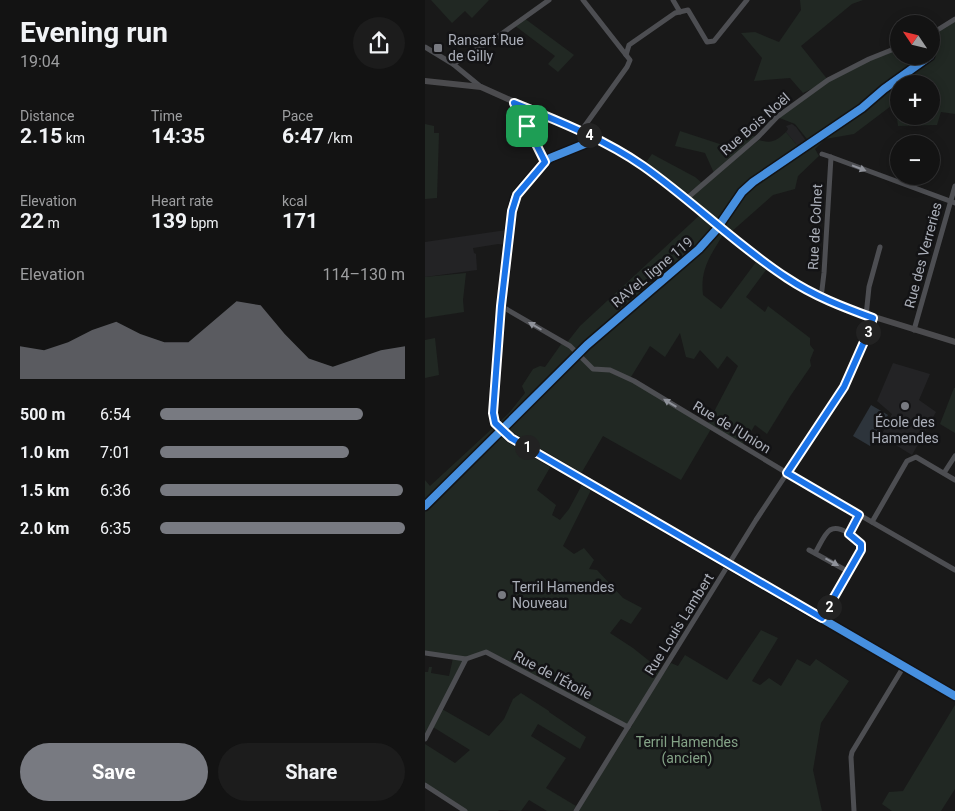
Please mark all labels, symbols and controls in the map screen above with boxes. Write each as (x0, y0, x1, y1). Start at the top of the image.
north arrow (890, 15, 940, 65)
map controls (890, 15, 940, 185)
text: Evening run (20, 16, 168, 49)
button: share (353, 17, 405, 69)
place label: Ransart Rue de Gilly (448, 32, 524, 64)
marker: Ransart Rue de Gilly (432, 42, 444, 54)
text: 19:04 (20, 52, 60, 71)
button: + (890, 75, 940, 125)
street label: Rue Bois Noël (717, 89, 793, 159)
pin (506, 105, 548, 147)
text: Distance (20, 108, 75, 124)
text: Time (151, 108, 182, 124)
text: Pace (282, 108, 313, 124)
icon: arrive (513, 112, 541, 140)
pin: 4 (577, 122, 601, 148)
text: 2.15 (20, 124, 62, 148)
text: 14:35 (151, 124, 205, 148)
text: 6:47 (282, 124, 324, 148)
text: 4 (585, 127, 594, 143)
text: km (62, 130, 85, 146)
text: /km (324, 130, 353, 146)
button: − (890, 135, 940, 185)
one-way arrow (852, 164, 867, 172)
street label: Rue de Colnet (805, 183, 825, 271)
text: Elevation (20, 193, 77, 209)
text: Heart rate (151, 193, 213, 209)
text: kcal (282, 193, 307, 209)
street label: Rue des Verreries (901, 200, 945, 310)
text: 22 (20, 209, 44, 233)
text: 139 (151, 209, 187, 233)
text: 171 (282, 209, 318, 233)
text: m (44, 215, 60, 231)
text: bpm (187, 215, 219, 231)
street label: RAVeL ligne 119 (608, 233, 696, 311)
text: Elevation (20, 265, 85, 284)
text: 114–130 m (323, 265, 405, 284)
pin: 3 (855, 320, 881, 344)
one-way arrow (529, 321, 542, 330)
text: 3 (864, 324, 873, 340)
one-way arrow (663, 398, 676, 407)
street label: Rue de l'Union (690, 398, 774, 456)
marker: École des Hamendes (899, 400, 911, 412)
text: 500 m (20, 405, 65, 424)
text: 6:54 (100, 405, 131, 424)
place label: École des Hamendes (871, 413, 939, 446)
pin: 1 (515, 434, 539, 460)
text: 1 (523, 439, 532, 455)
text: 1.0 km (20, 443, 69, 462)
text: 7:01 (100, 443, 131, 462)
text: 1.5 km (20, 481, 69, 500)
text: 6:36 (100, 481, 131, 500)
text: 2.0 km (20, 519, 69, 538)
text: 6:35 (100, 519, 131, 538)
one-way arrow (825, 558, 839, 567)
street label: Rue Louis Lambert (641, 570, 717, 678)
place label: Terril Hamendes Nouveau (512, 579, 614, 611)
marker: Terril Hamendes Nouveau (496, 589, 508, 601)
pin: 2 (817, 594, 841, 620)
text: 2 (825, 599, 834, 615)
street label: Rue de l'Étoile (511, 647, 595, 702)
park label: Terril Hamendes (ancien) (636, 734, 738, 767)
button: Save (20, 743, 208, 801)
button: Share (218, 743, 405, 801)

